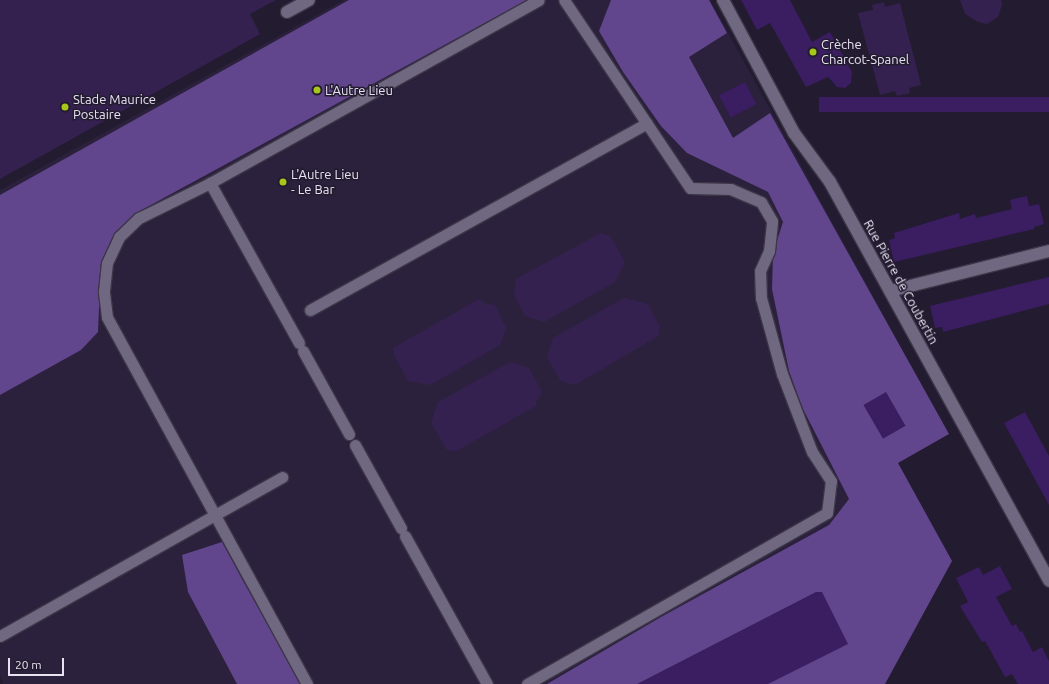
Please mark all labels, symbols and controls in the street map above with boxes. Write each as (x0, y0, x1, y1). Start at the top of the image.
place label: Crèche Charcot-Spanel (821, 37, 909, 68)
marker: Crèche Charcot-Spanel (808, 47, 818, 57)
place label: L'Autre Lieu (325, 82, 393, 98)
marker: L'Autre Lieu (312, 85, 322, 95)
place label: Stade Maurice Postaire (73, 92, 156, 123)
marker: Stade Maurice Postaire (60, 102, 70, 112)
place label: L'Autre Lieu - Le Bar (291, 167, 359, 198)
marker: L'Autre Lieu - Le Bar (278, 177, 288, 187)
street label: Rue Pierre de Coubertin (860, 217, 942, 347)
scale bar (10, 650, 66, 676)
text: 20 m (15, 658, 42, 671)

